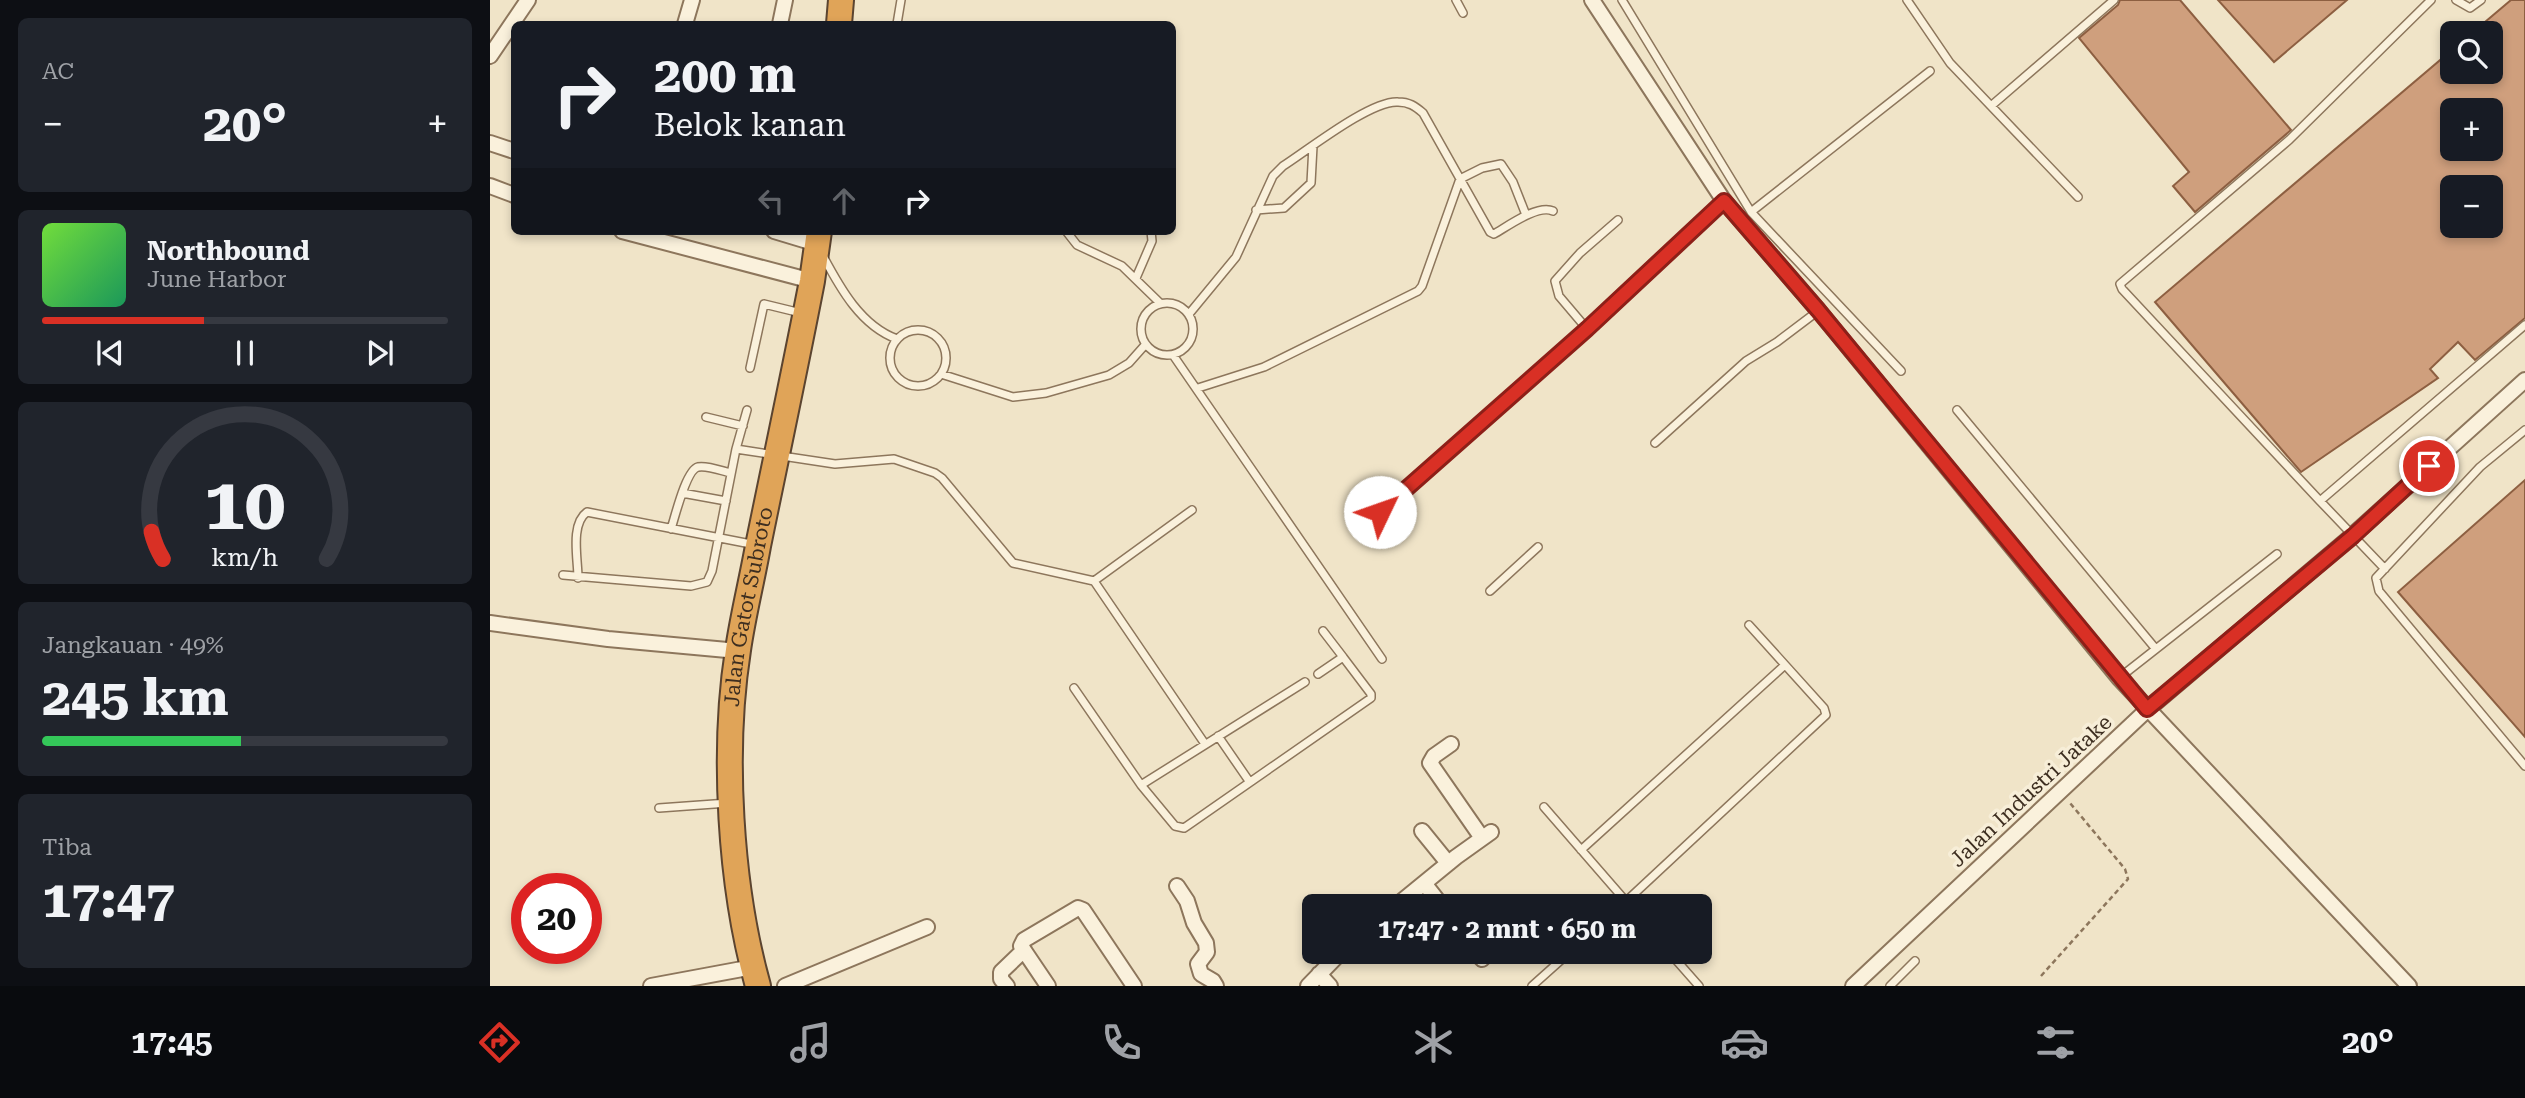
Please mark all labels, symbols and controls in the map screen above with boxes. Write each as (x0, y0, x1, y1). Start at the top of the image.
map controls (2440, 21, 2503, 238)
button: search (2440, 21, 2503, 84)
text: 200 m (654, 47, 796, 104)
icon: right (539, 49, 630, 140)
text: AC (42, 58, 74, 85)
text: 20° (203, 93, 287, 154)
button: + (2440, 98, 2503, 161)
text: − (42, 102, 63, 146)
text: + (427, 102, 448, 146)
text: Belok kanan (654, 106, 846, 144)
button: − (2440, 175, 2503, 238)
icon: left (752, 182, 790, 220)
icon: ahead (825, 182, 863, 220)
icon: right (898, 182, 936, 220)
text: Northbound (147, 236, 310, 266)
text: June Harbor (147, 266, 287, 293)
icon: previous (91, 334, 129, 372)
icon: pause (226, 334, 264, 372)
icon: next (361, 334, 399, 372)
pin (2399, 436, 2459, 496)
icon: arrive (2410, 447, 2448, 485)
text: 10 (204, 462, 286, 547)
position arrow (1343, 475, 1417, 549)
street label: Jalan Gatot Subroto (720, 505, 778, 708)
text: km/h (212, 543, 278, 572)
text: Jangkauan · 49% (42, 632, 224, 659)
text: 245 km (42, 667, 229, 728)
street label: Jalan Industri Jatake (1945, 710, 2117, 872)
text: Tiba (42, 834, 92, 861)
text: 17:47 (42, 869, 175, 930)
speed limit sign: 20 (511, 873, 602, 964)
text: 17:47 · 2 mnt · 650 m (1378, 914, 1636, 944)
icon: directions (475, 1018, 524, 1067)
icon: music (786, 1018, 835, 1067)
icon: phone (1097, 1018, 1146, 1067)
icon: climate (1409, 1018, 1458, 1067)
icon: car (1720, 1018, 1769, 1067)
icon: filters (2031, 1018, 2080, 1067)
text: 17:45 (131, 1023, 213, 1061)
text: 20° (2342, 1023, 2394, 1061)

